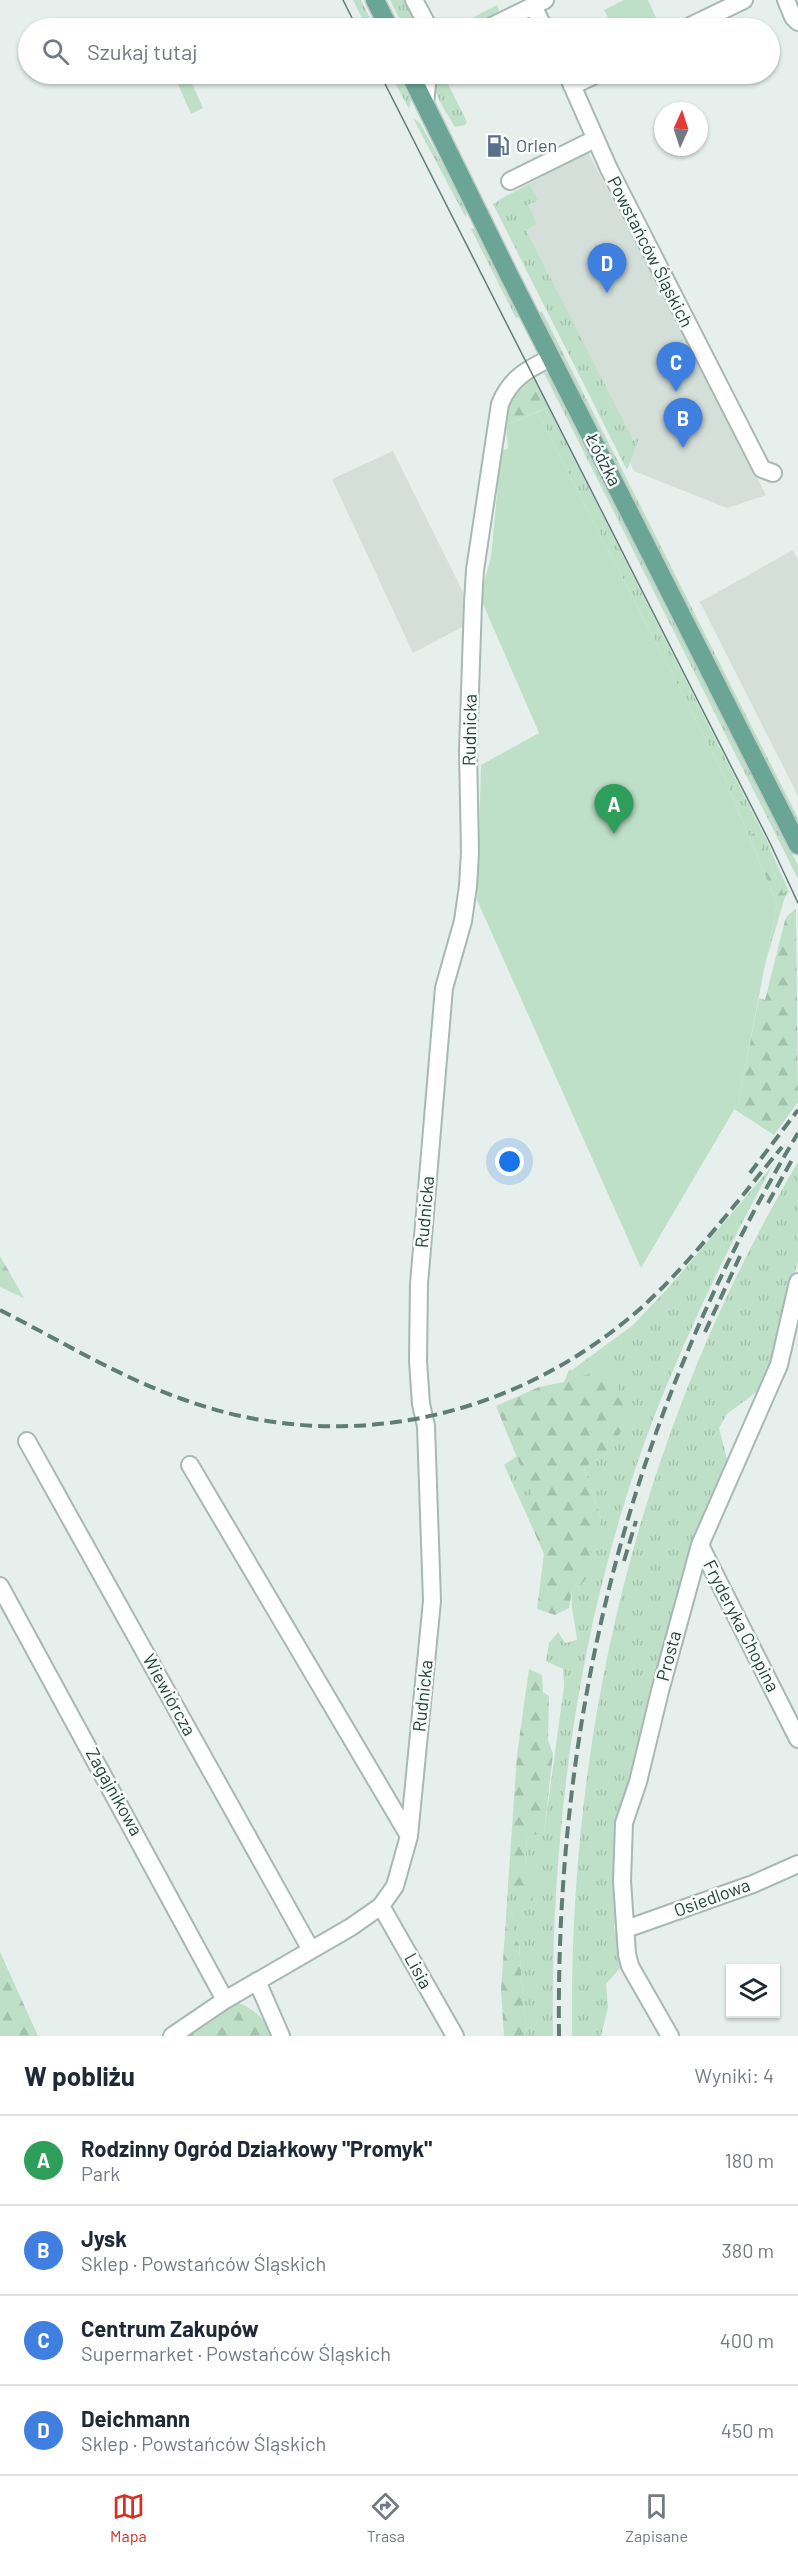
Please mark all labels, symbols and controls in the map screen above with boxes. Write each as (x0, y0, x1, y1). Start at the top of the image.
search box (18, 18, 780, 84)
icon: search (39, 35, 72, 68)
text: Szukaj tutaj (87, 38, 198, 64)
north arrow (654, 102, 708, 156)
fuel station icon: Orlen (485, 133, 511, 159)
place label: Orlen (516, 134, 557, 156)
street label: Powstańców Śląskich (603, 172, 698, 331)
pin: D (588, 244, 626, 293)
pin: C (656, 342, 696, 392)
pin: B (664, 398, 702, 448)
street label: Łódzka (581, 429, 626, 490)
street label: Rudnicka (457, 694, 481, 766)
pin: A (594, 784, 634, 834)
your location (495, 1147, 524, 1176)
street label: Rudnicka (410, 1175, 438, 1249)
street label: Fryderyka Chopina (699, 1556, 785, 1695)
street label: Prosta (651, 1628, 685, 1683)
street label: Wiewiórcza (138, 1650, 201, 1739)
street label: Rudnicka (407, 1659, 437, 1733)
street label: Zagajnikowa (82, 1744, 148, 1839)
street label: Osiedlowa (671, 1873, 753, 1921)
street label: Lisia (400, 1949, 438, 1992)
map controls (726, 1964, 780, 2018)
button: layers (726, 1964, 780, 2018)
text: W pobliżu (24, 2060, 135, 2091)
text: Wyniki: 4 (695, 2063, 774, 2087)
text: Rodzinny Ogród Działkowy "Promyk" (81, 2135, 432, 2161)
text: A (37, 2148, 50, 2172)
text: 180 m (725, 2148, 774, 2172)
text: Park (81, 2161, 120, 2185)
text: Jysk (81, 2225, 127, 2251)
text: B (37, 2238, 50, 2262)
text: 380 m (721, 2238, 774, 2262)
text: Sklep · Powstańców Śląskich (81, 2251, 326, 2275)
text: Centrum Zakupów (81, 2315, 259, 2341)
text: C (37, 2328, 50, 2352)
text: 400 m (720, 2328, 774, 2352)
text: Supermarket · Powstańców Śląskich (81, 2341, 391, 2365)
text: Deichmann (81, 2405, 190, 2431)
text: D (37, 2418, 50, 2442)
text: 450 m (721, 2418, 774, 2442)
text: Sklep · Powstańców Śląskich (81, 2431, 326, 2455)
tab: Mapa (110, 2490, 147, 2545)
tab: Trasa (367, 2490, 405, 2545)
tab: Zapisane (625, 2490, 688, 2545)

